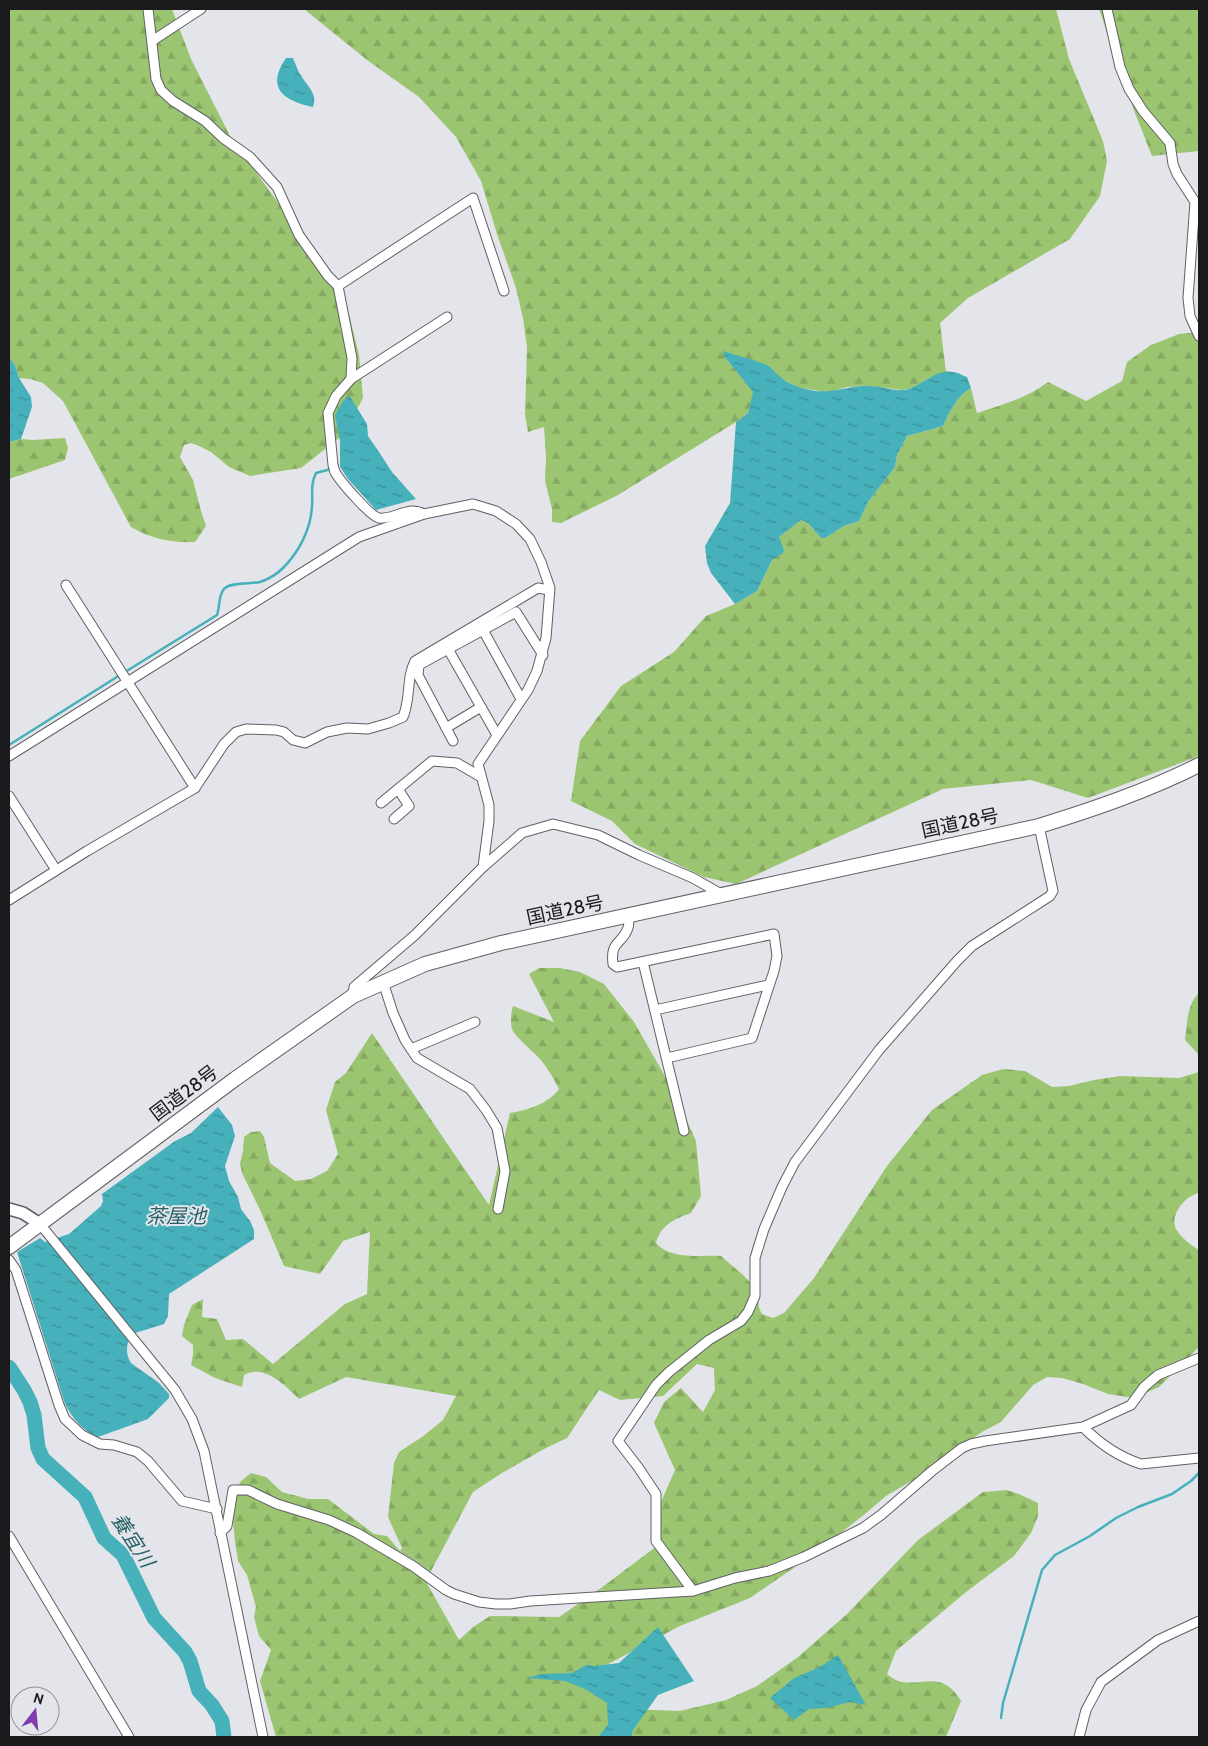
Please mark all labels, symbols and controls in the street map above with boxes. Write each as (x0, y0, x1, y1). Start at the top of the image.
street label: 国道28号 (919, 804, 1001, 842)
street label: 国道28号 (524, 891, 606, 929)
street label: 国道28号 (146, 1060, 222, 1126)
water label: 茶屋池 (146, 1204, 208, 1228)
water label: 養宜川 (107, 1508, 160, 1573)
north arrow (10, 1686, 60, 1736)
text: N (31, 1688, 46, 1709)

